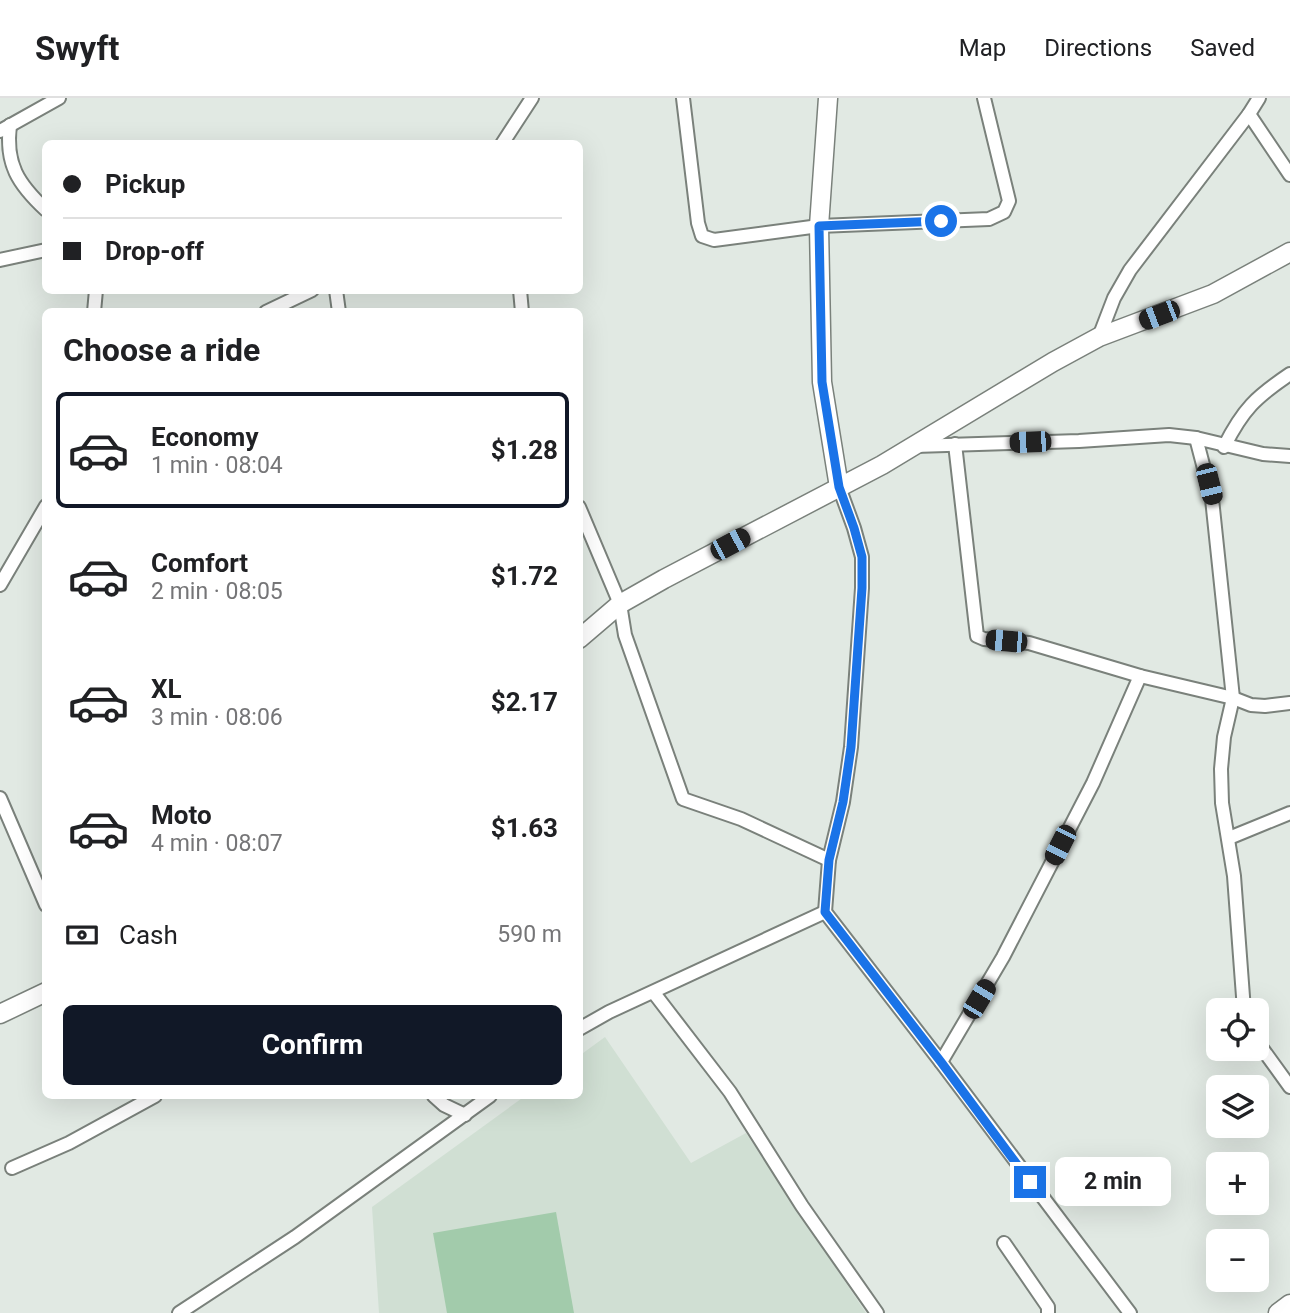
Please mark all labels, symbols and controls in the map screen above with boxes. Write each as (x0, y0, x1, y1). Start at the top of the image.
text: Swyft (35, 29, 119, 68)
text: Map (959, 34, 1006, 62)
text: Directions (1044, 34, 1152, 62)
text: Saved (1190, 34, 1255, 62)
text: Pickup (105, 169, 185, 199)
route start (925, 205, 957, 237)
text: Drop-off (105, 236, 204, 266)
car (1136, 298, 1183, 332)
text: Choose a ride (63, 331, 260, 369)
icon: car (67, 419, 130, 482)
text: Economy (151, 422, 258, 452)
car (1009, 431, 1052, 453)
text: $1.28 (491, 435, 558, 465)
text: 1 min · 08:04 (151, 452, 283, 479)
car (1194, 461, 1225, 507)
car (707, 525, 754, 563)
icon: car (67, 545, 130, 608)
text: Comfort (151, 548, 248, 578)
text: $1.72 (491, 561, 558, 591)
text: 2 min · 08:05 (151, 578, 283, 605)
car (985, 629, 1028, 653)
icon: car (67, 671, 130, 734)
text: XL (151, 674, 182, 704)
text: $2.17 (491, 687, 558, 717)
text: 3 min · 08:06 (151, 704, 283, 731)
icon: car (67, 797, 130, 860)
text: Moto (151, 800, 212, 830)
text: $1.63 (491, 813, 558, 843)
car (1042, 822, 1079, 868)
text: 4 min · 08:07 (151, 830, 283, 857)
icon: cash (63, 916, 101, 954)
text: Cash (119, 920, 178, 950)
text: 590 m (497, 921, 562, 948)
car (960, 976, 999, 1022)
map controls (1206, 998, 1269, 1292)
button: locate (1206, 998, 1269, 1061)
button: Confirm (63, 1005, 562, 1085)
button: layers (1206, 1075, 1269, 1138)
button: + (1206, 1152, 1269, 1215)
callout: 2 min (1054, 1158, 1170, 1206)
route end (1014, 1166, 1046, 1198)
text: 2 min (1084, 1168, 1142, 1195)
button: − (1206, 1229, 1269, 1292)

